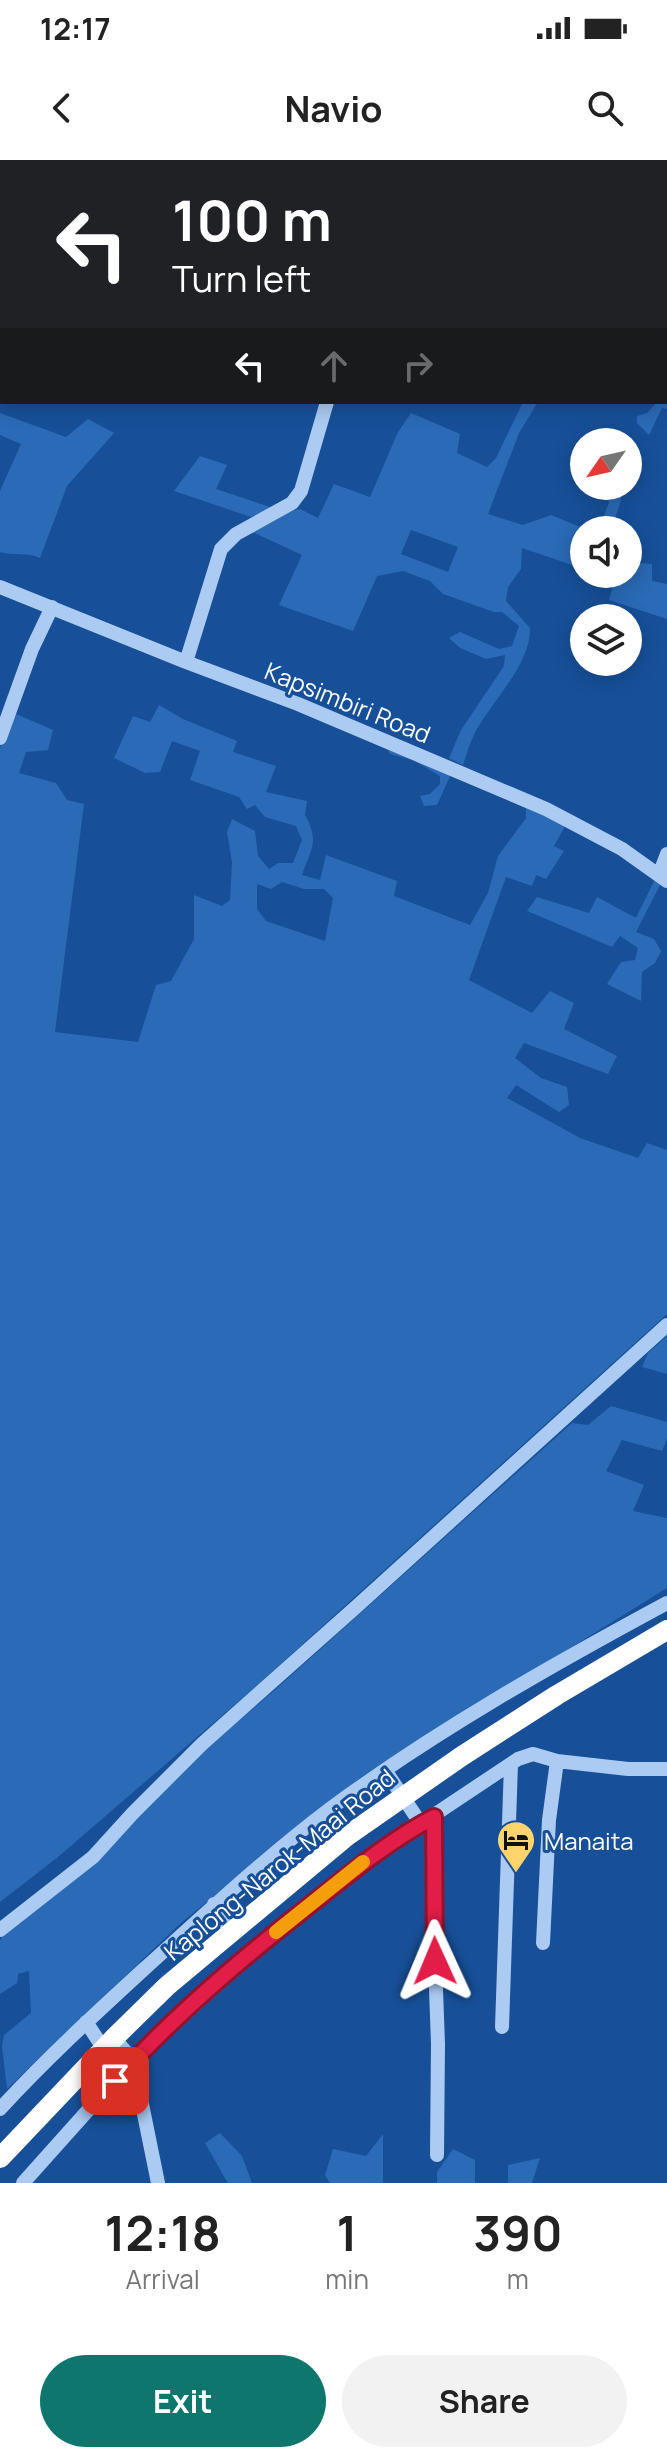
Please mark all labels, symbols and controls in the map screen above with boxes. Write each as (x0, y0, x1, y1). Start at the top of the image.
text: 12:17 (40, 8, 110, 49)
text: Navio (284, 84, 383, 133)
icon: back (40, 86, 84, 130)
icon: search (583, 86, 627, 130)
text: 100 m (172, 181, 332, 258)
icon: left (40, 192, 144, 296)
text: Turn left (172, 254, 311, 303)
icon: left (228, 344, 272, 388)
icon: ahead (312, 344, 356, 388)
icon: right (396, 344, 440, 388)
north arrow (570, 428, 642, 500)
map controls (570, 428, 642, 676)
button: sound (570, 516, 642, 588)
button: layers (570, 604, 642, 676)
street label: Kapsimbiri Road (260, 654, 436, 750)
street label: Kaplong-Narok-Maai Road (157, 1761, 401, 1967)
hotel icon: Manaita (495, 1819, 537, 1874)
place label: Manaita (544, 1824, 634, 1857)
position arrow (393, 1919, 477, 2003)
pin (81, 2047, 149, 2115)
icon: arrive (93, 2059, 137, 2103)
text: 12:18 (104, 2200, 221, 2265)
text: 1 (337, 2200, 358, 2265)
text: 390 (473, 2200, 563, 2265)
text: Arrival (126, 2261, 200, 2297)
text: min (325, 2261, 369, 2297)
text: m (507, 2261, 529, 2297)
button: Exit (40, 2355, 326, 2447)
button: Share (342, 2355, 627, 2447)

